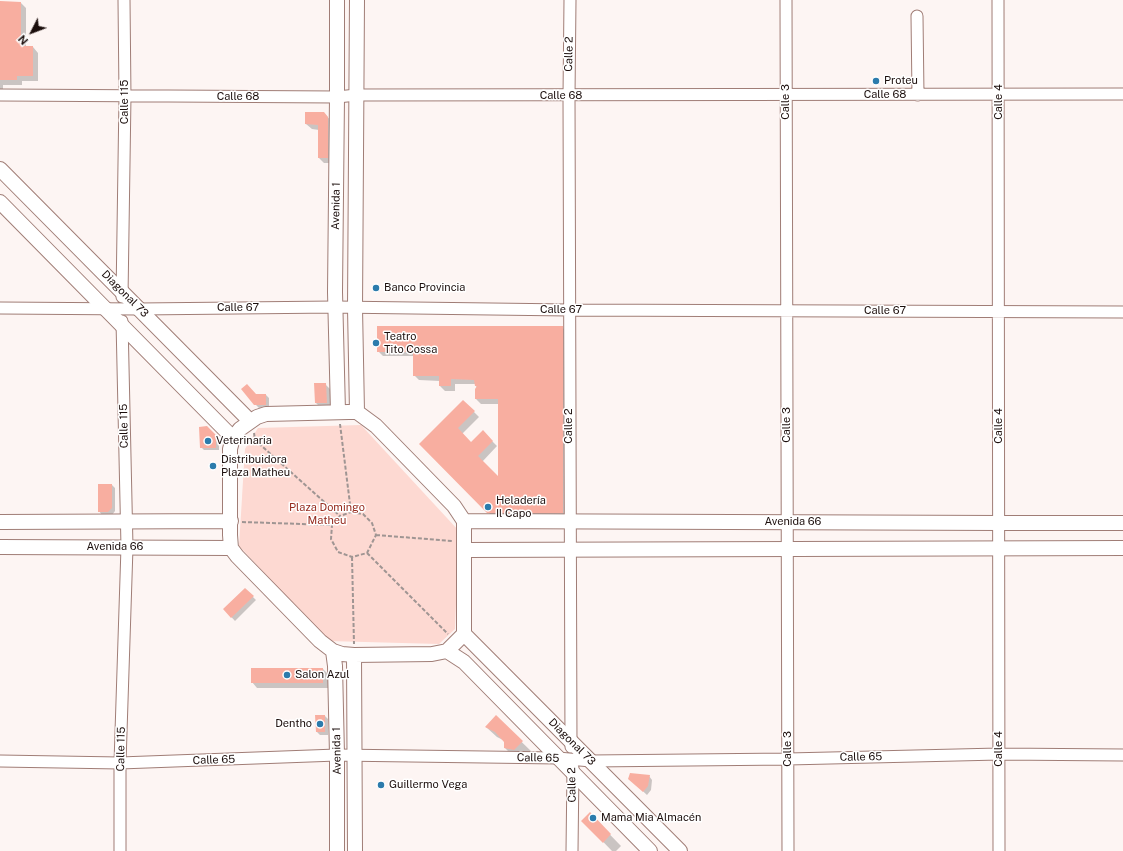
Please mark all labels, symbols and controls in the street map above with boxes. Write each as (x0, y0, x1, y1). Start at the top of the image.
north arrow (12, 12, 52, 52)
text: N (16, 33, 30, 47)
street label: Calle 2 (562, 36, 576, 72)
place label: Proteu (884, 74, 918, 88)
marker: Proteu (871, 76, 881, 86)
street label: Calle 115 (118, 80, 132, 124)
street label: Calle 3 (779, 84, 793, 120)
street label: Calle 4 (992, 84, 1006, 120)
street label: Calle 68 (864, 88, 906, 102)
street label: Calle 68 (540, 89, 582, 103)
street label: Calle 68 (217, 90, 259, 104)
street label: Avenida 1 (329, 182, 343, 230)
street label: Diagonal 73 (99, 268, 151, 320)
place label: Banco Provincia (384, 281, 465, 295)
marker: Banco Provincia (371, 283, 381, 293)
street label: Calle 67 (217, 301, 259, 315)
street label: Calle 67 (540, 303, 582, 317)
street label: Calle 67 (864, 304, 906, 318)
place label: Teatro Tito Cossa (384, 330, 437, 356)
marker: Teatro Tito Cossa (371, 338, 381, 348)
street label: Calle 115 (117, 404, 131, 448)
street label: Calle 3 (780, 407, 794, 443)
street label: Calle 2 (562, 408, 576, 444)
street label: Calle 4 (992, 408, 1006, 444)
place label: Veterinaria (216, 434, 272, 448)
marker: Veterinaria (203, 436, 213, 446)
place label: Distribuidora Plaza Matheu (221, 453, 290, 479)
marker: Distribuidora Plaza Matheu (208, 461, 218, 471)
place label: Heladería Il Capo (496, 494, 546, 520)
park label: Plaza Domingo Matheu (289, 501, 365, 527)
marker: Heladería Il Capo (483, 502, 493, 512)
street label: Avenida 66 (765, 515, 821, 529)
street label: Avenida 66 (87, 540, 143, 554)
place label: Salon Azul (295, 668, 350, 682)
marker: Salon Azul (282, 670, 292, 680)
street label: Diagonal 73 (546, 716, 598, 768)
place label: Dentho (275, 717, 312, 731)
marker: Dentho (315, 719, 325, 729)
street label: Calle 115 (114, 727, 128, 771)
street label: Avenida 1 (330, 727, 344, 775)
street label: Calle 3 (781, 731, 795, 767)
street label: Calle 4 (992, 731, 1006, 767)
street label: Calle 65 (840, 750, 882, 764)
street label: Calle 65 (517, 751, 559, 765)
street label: Calle 65 (192, 753, 236, 767)
street label: Calle 2 (565, 767, 579, 803)
place label: Guillermo Vega (389, 778, 467, 792)
marker: Guillermo Vega (376, 780, 386, 790)
place label: Mama Mia Almacén (601, 811, 701, 825)
marker: Mama Mia Almacén (588, 813, 598, 823)

